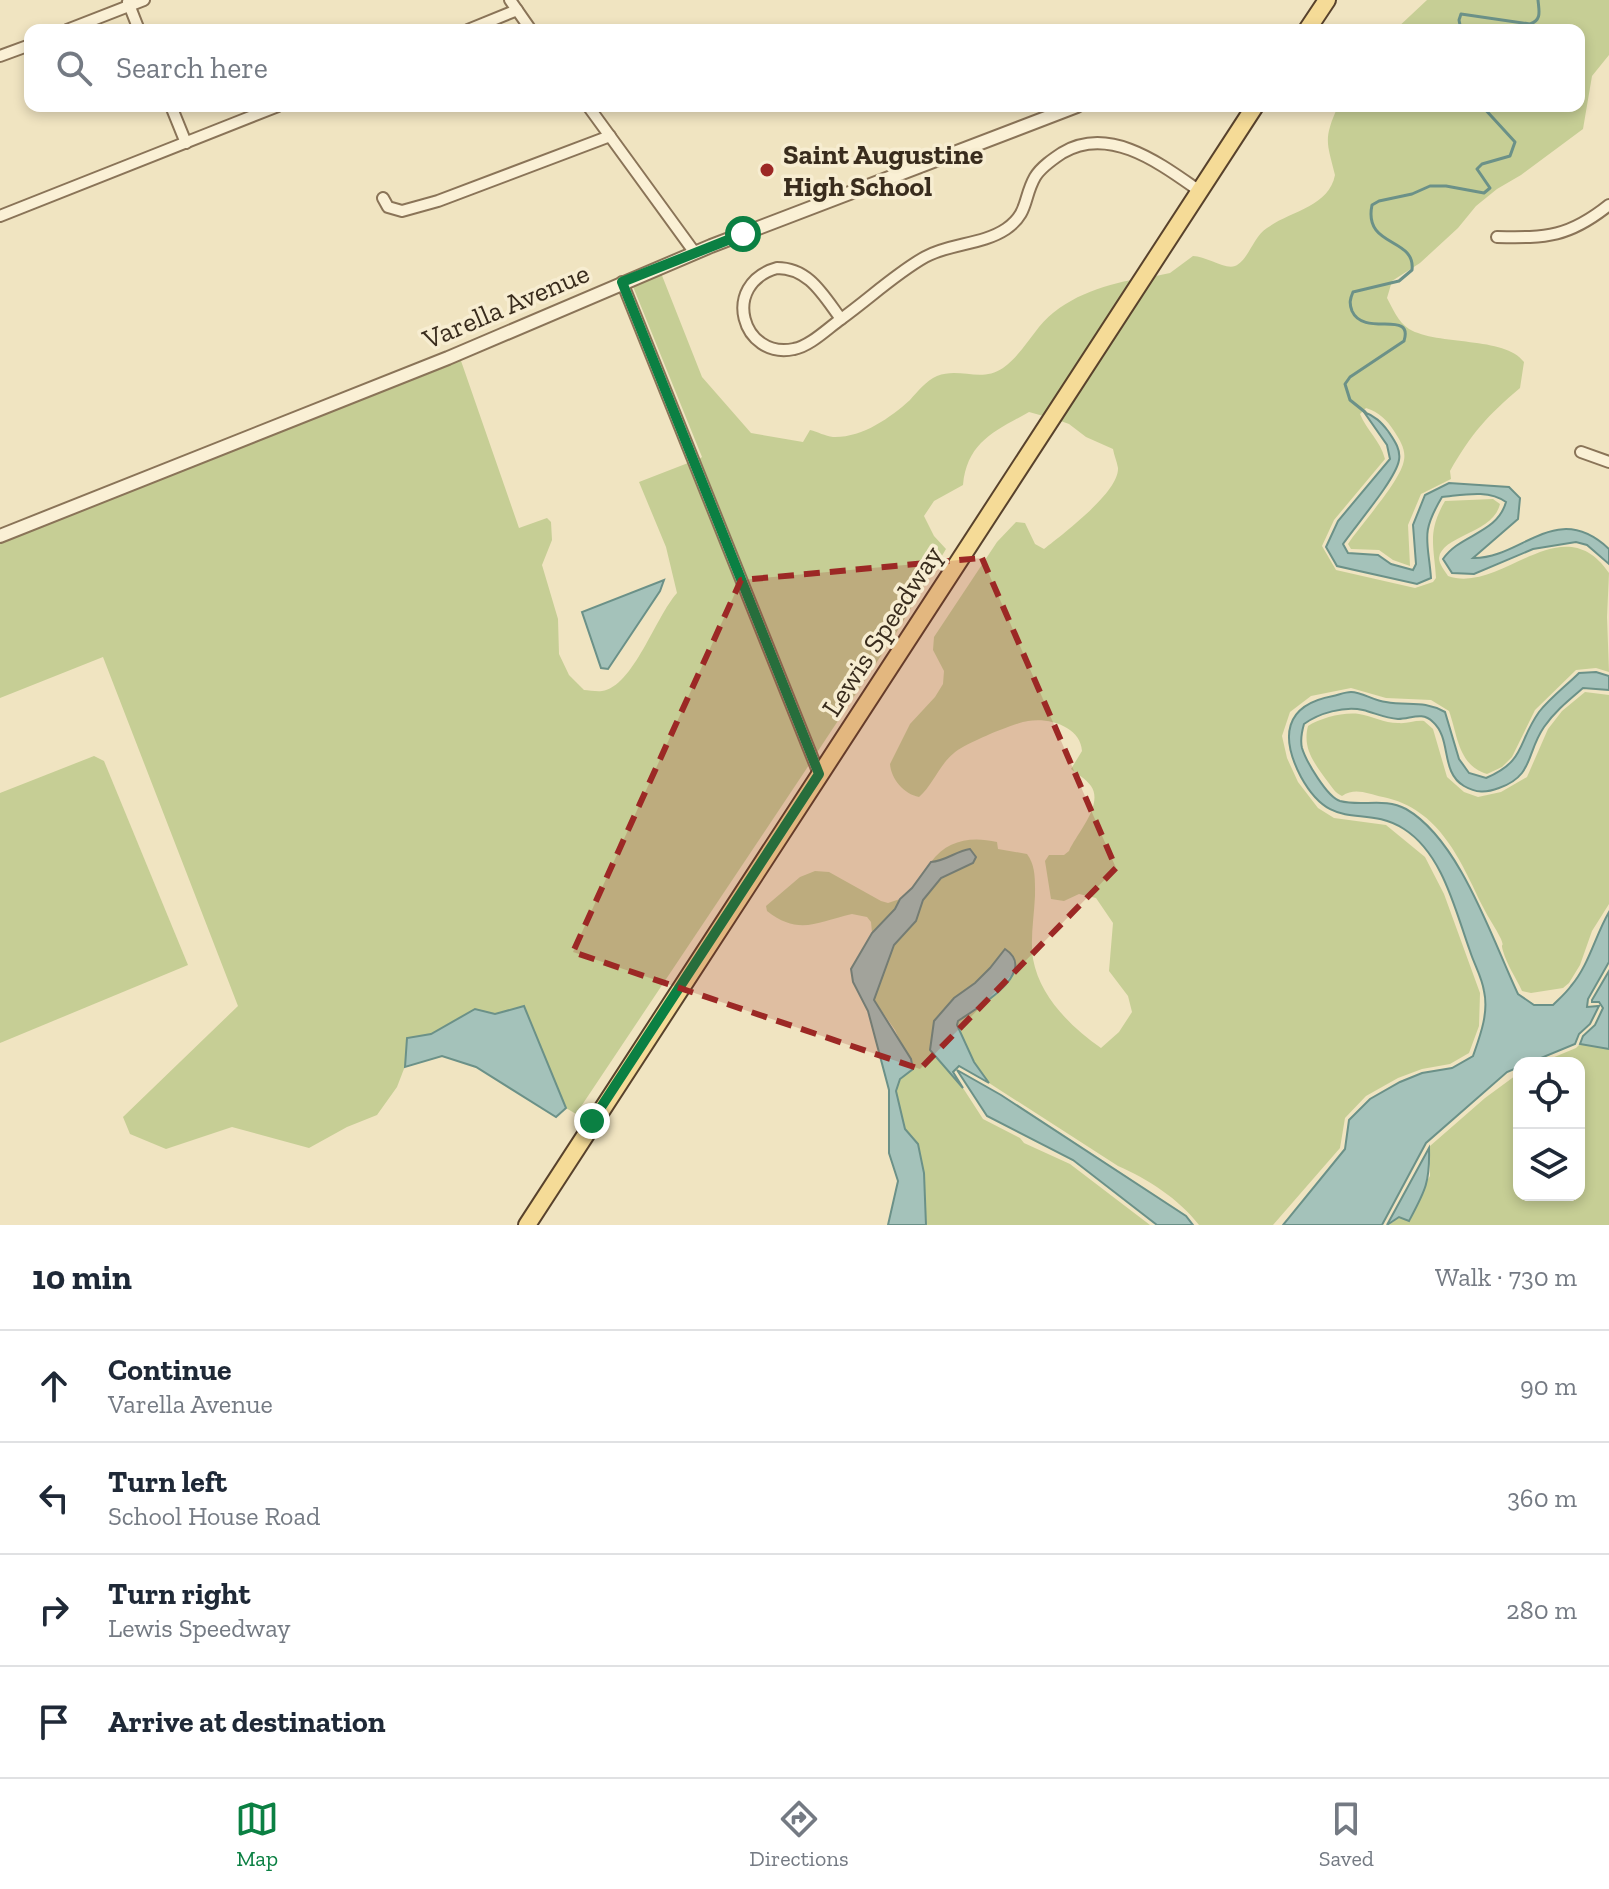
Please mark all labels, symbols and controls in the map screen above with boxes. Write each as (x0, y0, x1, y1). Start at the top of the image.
search box (24, 24, 1585, 112)
icon: search (52, 46, 96, 90)
text: Search here (116, 50, 268, 86)
place label: Saint Augustine High School (783, 138, 983, 203)
marker: Saint Augustine High School (758, 161, 776, 179)
route start (725, 216, 761, 252)
street label: Varella Avenue (417, 256, 594, 356)
street label: Lewis Speedway (815, 539, 950, 722)
map controls (1513, 1057, 1585, 1201)
button: locate (1513, 1057, 1585, 1129)
route end (574, 1103, 610, 1139)
button: layers (1513, 1129, 1585, 1201)
text: 10 min (32, 1257, 132, 1298)
text: Walk · 730 m (1435, 1261, 1577, 1293)
text: Continue (108, 1352, 232, 1388)
icon: ahead (32, 1364, 76, 1408)
text: 90 m (1520, 1370, 1577, 1402)
text: Varella Avenue (108, 1388, 273, 1420)
text: Turn left (108, 1464, 227, 1500)
icon: left (32, 1476, 76, 1520)
text: 360 m (1507, 1482, 1577, 1514)
text: School House Road (108, 1500, 320, 1532)
text: Turn right (108, 1576, 250, 1612)
icon: right (32, 1588, 76, 1632)
text: 280 m (1506, 1594, 1577, 1626)
text: Lewis Speedway (108, 1612, 291, 1644)
icon: arrive (32, 1700, 76, 1744)
text: Arrive at destination (108, 1704, 385, 1740)
tab: Map (235, 1797, 279, 1872)
tab: Directions (749, 1797, 849, 1872)
tab: Saved (1319, 1797, 1374, 1872)

